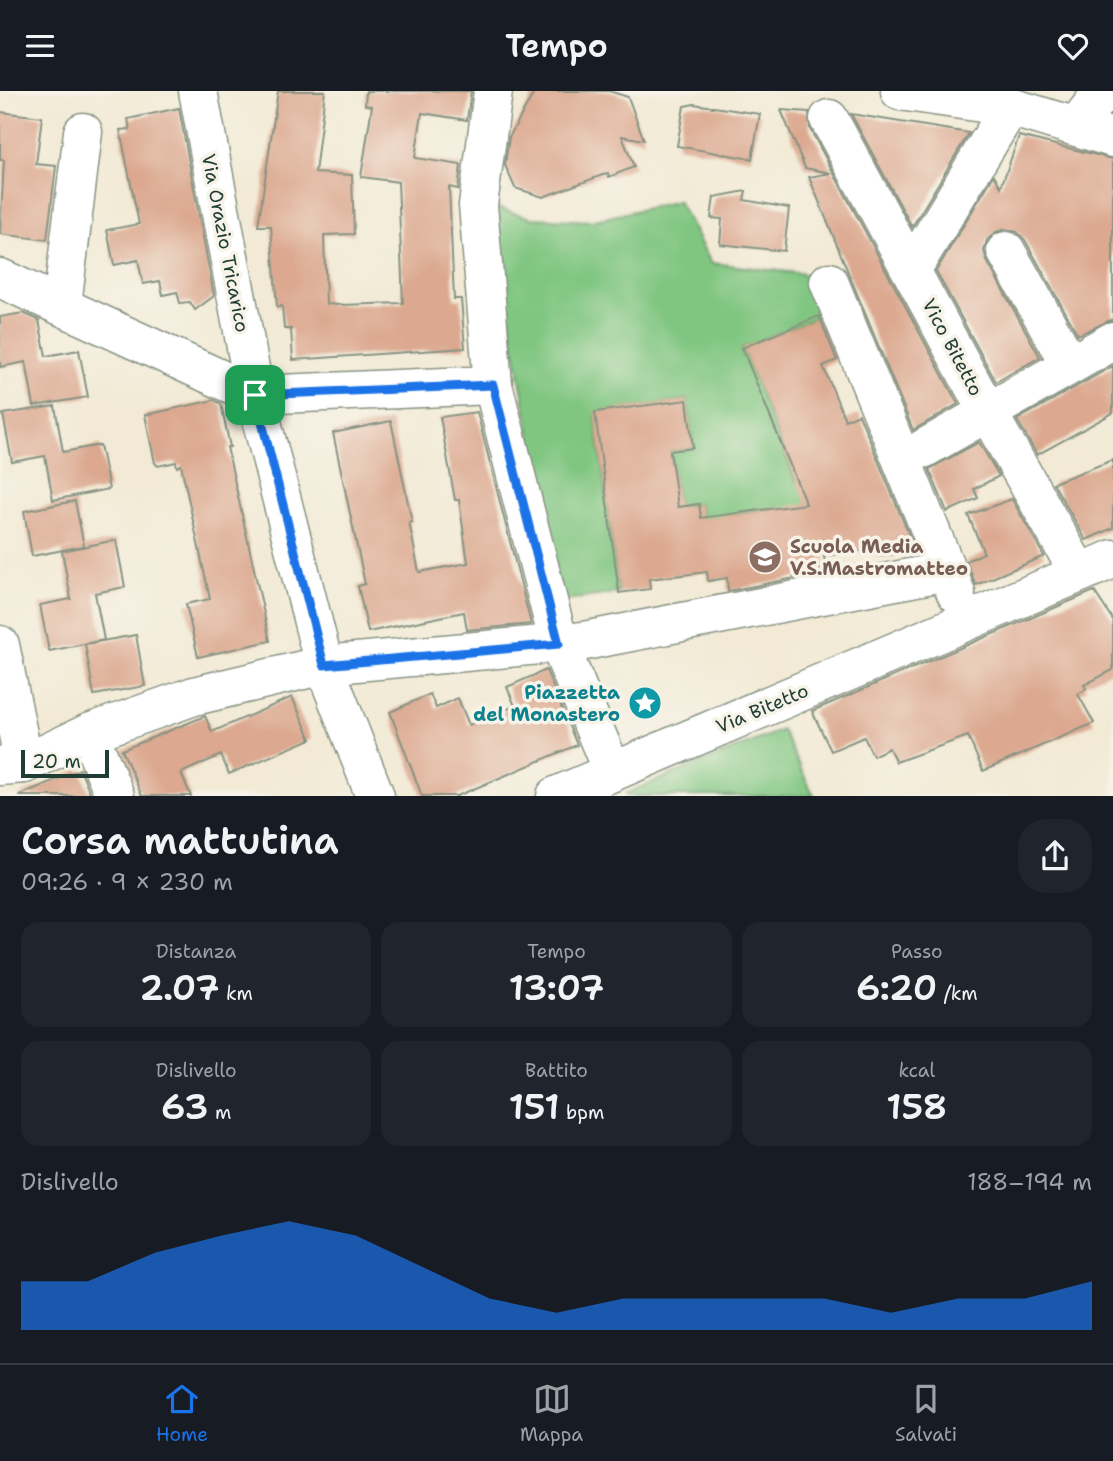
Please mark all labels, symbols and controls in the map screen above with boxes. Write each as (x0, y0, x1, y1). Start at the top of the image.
text: Tempo (505, 24, 608, 67)
icon: menu (21, 27, 59, 65)
icon: heart (1054, 27, 1092, 65)
street label: Via Orazio Tricarico (196, 152, 255, 335)
street label: Vico Bitetto (916, 294, 989, 400)
pin (225, 365, 285, 425)
icon: arrive (236, 376, 274, 414)
place label: Scuola Media V.S.Mastromatteo (790, 534, 968, 581)
school or university icon: Scuola Media V.S.Mastromatteo (746, 538, 784, 576)
street label: Via Bitetto (712, 678, 812, 739)
place label: Piazzetta del Monastero (473, 680, 620, 727)
place icon: Piazzetta del Monastero (626, 684, 664, 722)
scale bar (21, 747, 108, 779)
text: 20 m (32, 749, 81, 774)
text: Corsa mattutina (21, 815, 339, 866)
button: share (1018, 819, 1092, 893)
text: 09:26 · 9 × 230 m (21, 867, 233, 897)
text: Distanza (156, 939, 236, 964)
text: Tempo (527, 939, 586, 964)
text: Passo (891, 939, 943, 964)
text: 2.07 (139, 964, 220, 1011)
text: 13:07 (509, 964, 604, 1011)
text: 6:20 (856, 964, 937, 1011)
text: km (220, 981, 253, 1006)
text: /km (937, 981, 978, 1006)
text: Dislivello (156, 1058, 236, 1083)
text: Battito (525, 1058, 588, 1083)
text: kcal (898, 1058, 935, 1083)
text: 63 (161, 1083, 209, 1130)
text: 151 (509, 1083, 560, 1130)
text: 158 (886, 1083, 947, 1130)
text: m (209, 1100, 231, 1125)
text: bpm (560, 1100, 604, 1125)
text: Dislivello (21, 1167, 119, 1197)
text: 188–194 m (967, 1167, 1092, 1197)
tab: Home (156, 1380, 208, 1447)
tab: Mappa (520, 1380, 583, 1447)
tab: Salvati (895, 1380, 957, 1447)

